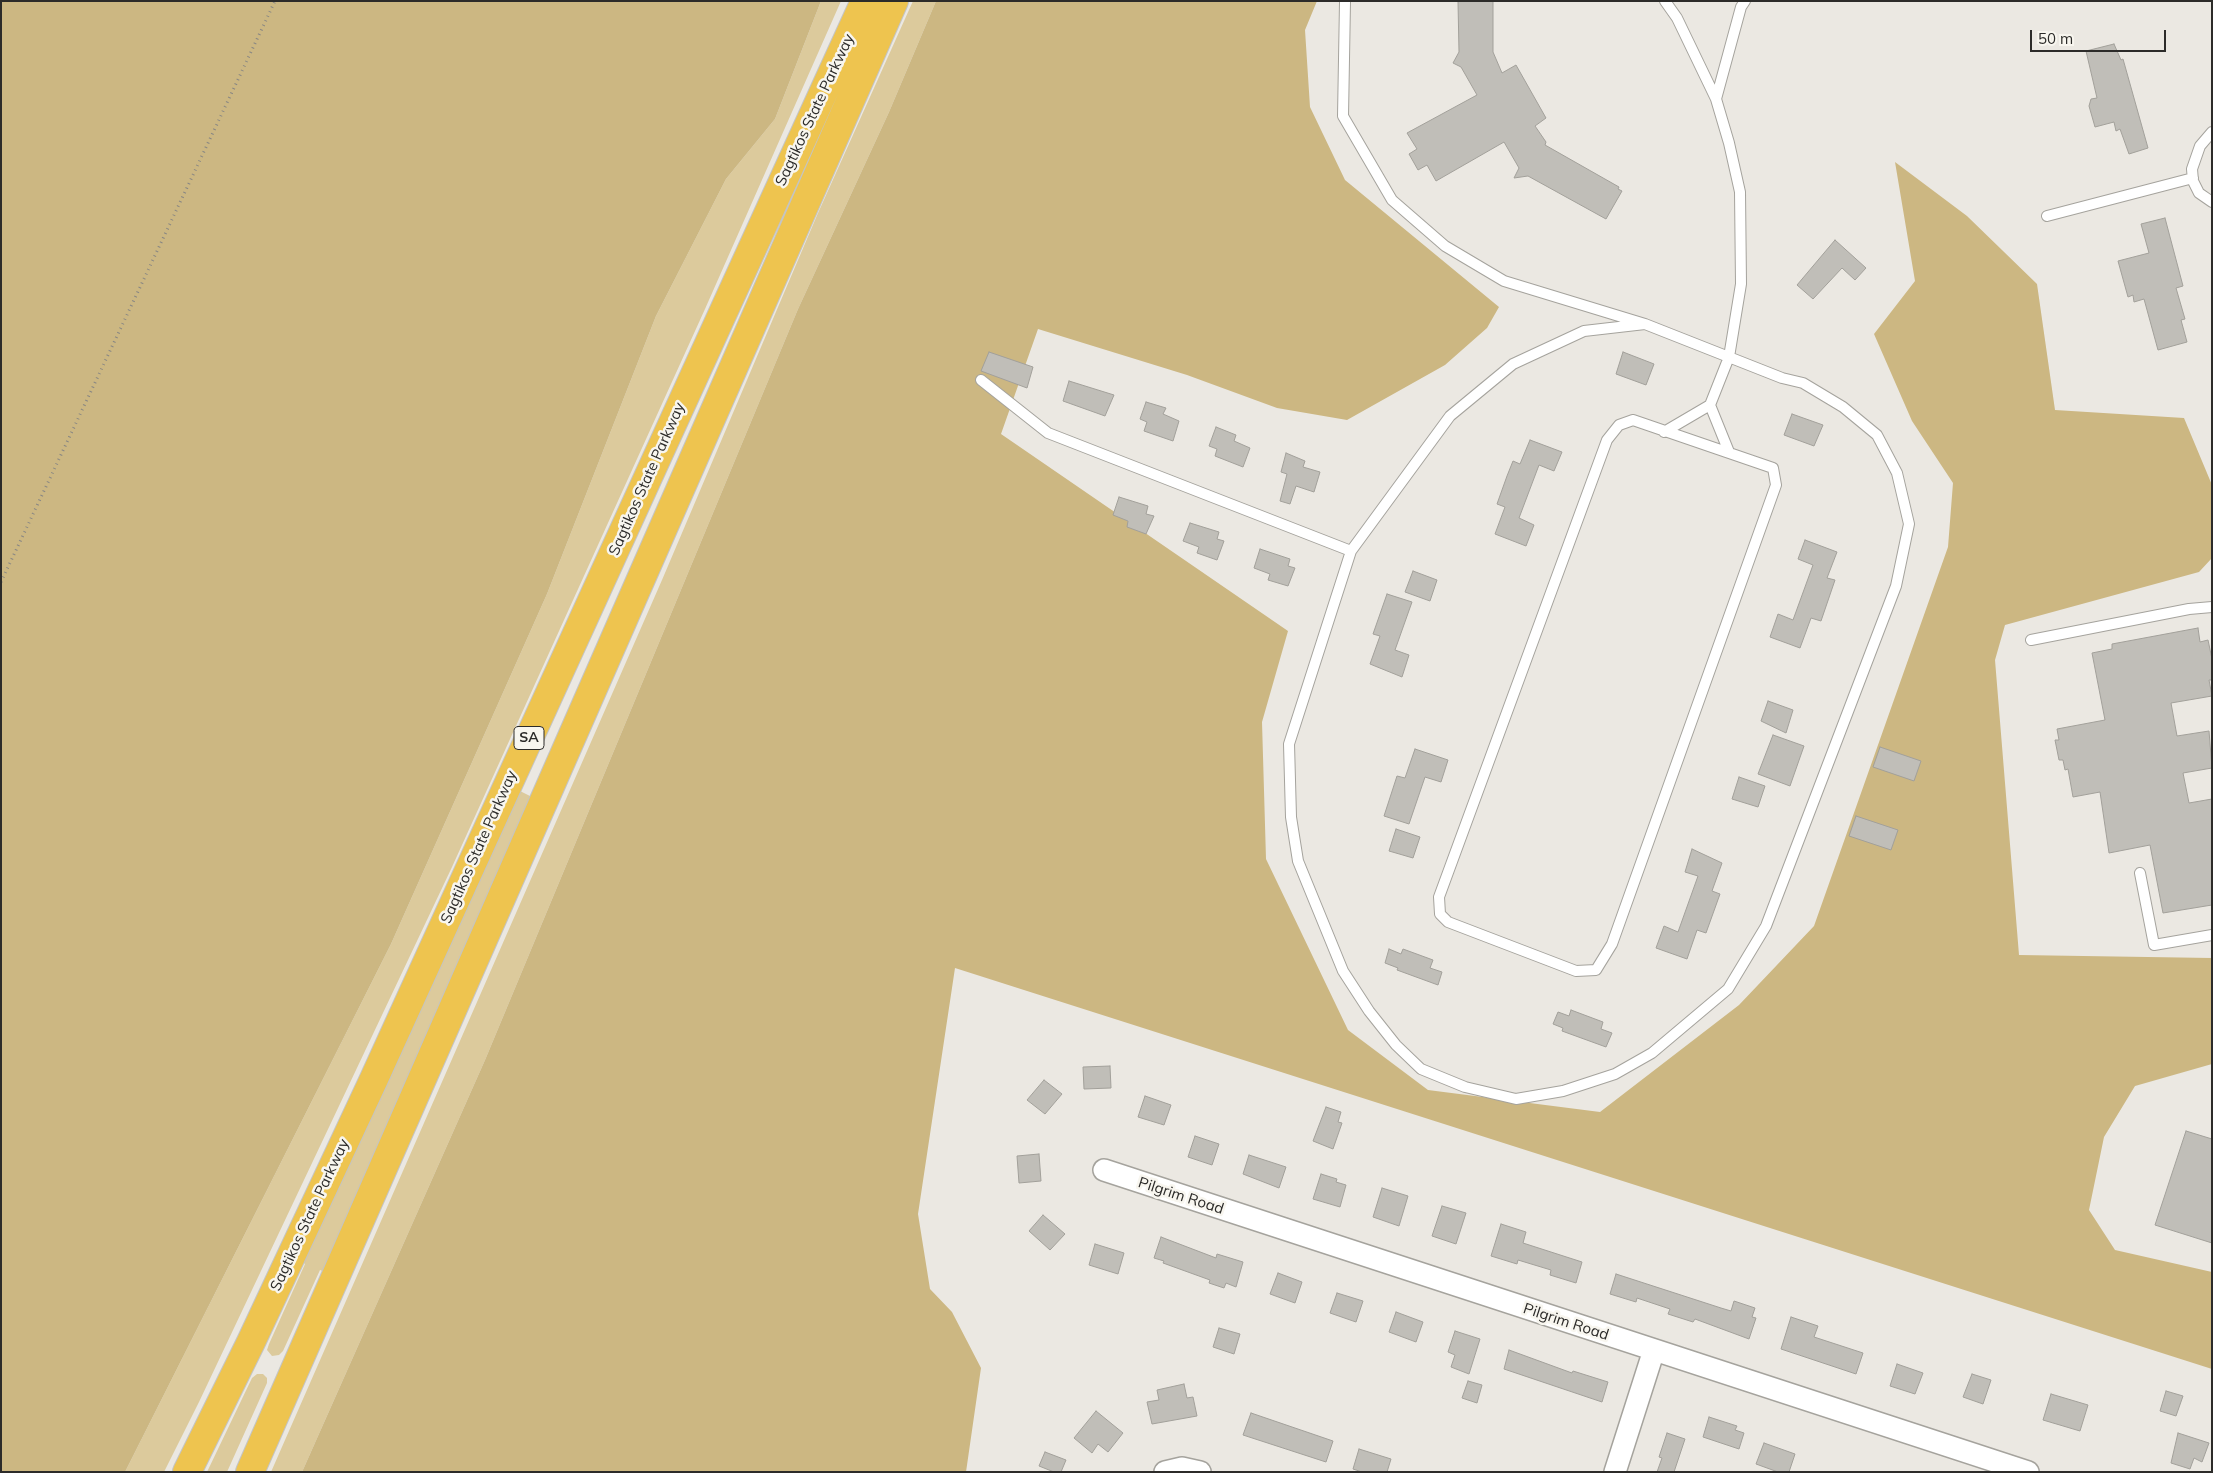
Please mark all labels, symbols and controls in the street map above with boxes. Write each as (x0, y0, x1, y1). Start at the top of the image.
scale bar (2033, 20, 2169, 52)
text: 50 m (2038, 29, 2073, 48)
street label: Sagtikos State Parkway (772, 31, 858, 189)
street label: Sagtikos State Parkway (605, 400, 689, 558)
road number: SA (514, 726, 544, 750)
street label: Sagtikos State Parkway (437, 768, 521, 926)
street label: Sagtikos State Parkway (267, 1136, 353, 1294)
street label: Pilgrim Road (1136, 1174, 1226, 1218)
street label: Pilgrim Road (1521, 1300, 1611, 1344)

